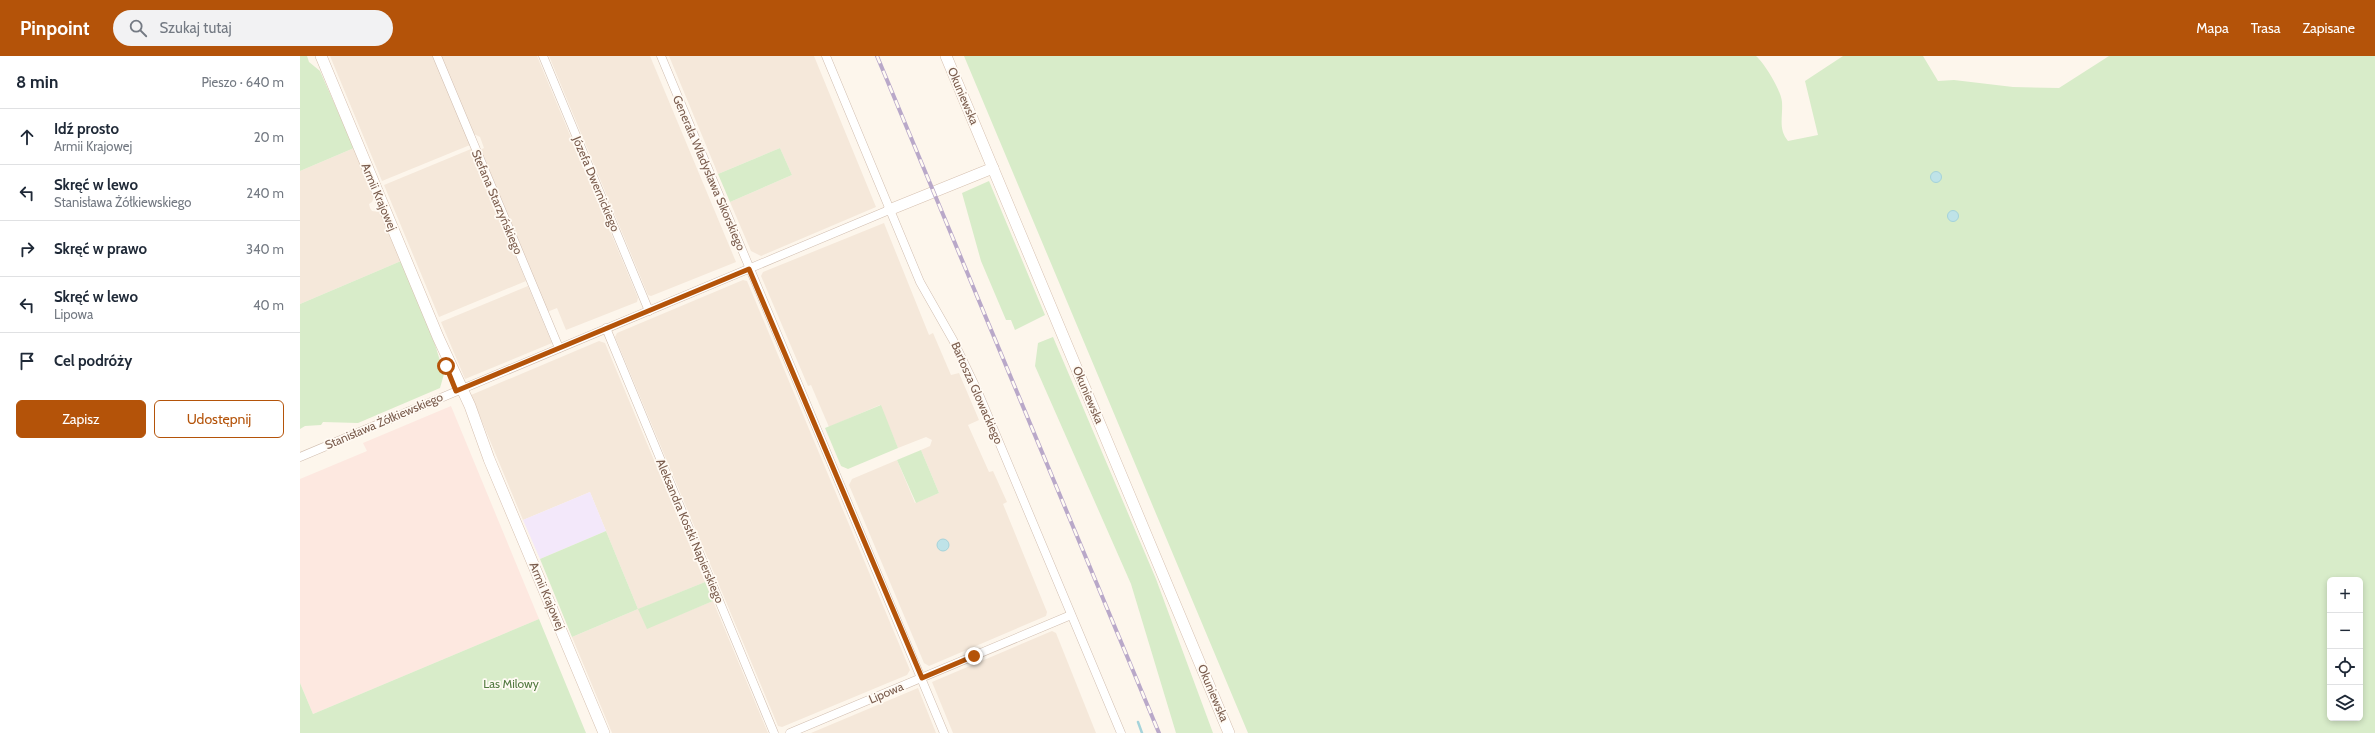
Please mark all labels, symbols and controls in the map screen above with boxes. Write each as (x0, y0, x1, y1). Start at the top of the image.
search box (113, 10, 393, 46)
text: Pinpoint (20, 17, 89, 40)
icon: search (127, 17, 149, 39)
text: Szukaj tutaj (159, 19, 232, 37)
text: Mapa (2196, 19, 2229, 37)
text: Trasa (2251, 19, 2280, 37)
text: Zapisane (2302, 19, 2355, 37)
street label: Okuniewska (945, 65, 982, 127)
text: 8 min (16, 72, 58, 92)
text: Pieszo · 640 m (201, 74, 284, 90)
street label: Generała Władysława Sikorskiego (670, 93, 749, 253)
text: Idź prosto (54, 120, 119, 138)
icon: ahead (16, 126, 38, 148)
text: 20 m (254, 129, 284, 145)
street label: Józefa Dwernickiego (569, 133, 623, 234)
text: Armii Krajowej (54, 138, 132, 154)
street label: Stefana Starzyńskiego (469, 147, 526, 257)
street label: Armii Krajowej (358, 161, 400, 233)
text: Skręć w lewo (54, 176, 138, 194)
icon: left (16, 182, 38, 204)
text: 240 m (246, 185, 284, 201)
text: Stanisława Żółkiewskiego (54, 194, 191, 210)
icon: right (16, 238, 38, 260)
text: Skręć w prawo (54, 240, 147, 258)
text: 340 m (246, 241, 284, 257)
text: Skręć w lewo (54, 288, 138, 306)
icon: left (16, 294, 38, 316)
text: 40 m (253, 297, 284, 313)
text: Lipowa (54, 306, 93, 322)
street label: Bartosza Głowackiego (948, 339, 1007, 447)
icon: arrive (16, 350, 38, 372)
text: Cel podróży (54, 352, 132, 370)
route start (437, 357, 455, 375)
street label: Okuniewska (1070, 364, 1107, 426)
street label: Stanisława Żółkiewskiego (323, 389, 445, 452)
button: Zapisz (16, 400, 146, 438)
button: Udostępnij (154, 400, 284, 438)
street label: Aleksandra Kostki Napierskiego (653, 456, 728, 606)
street label: Armii Krajowej (526, 560, 568, 632)
map controls (2327, 577, 2363, 721)
button: + (2327, 577, 2363, 613)
button: − (2327, 613, 2363, 649)
route end (965, 647, 983, 665)
button: locate (2327, 649, 2363, 685)
street label: Okuniewska (1195, 662, 1232, 724)
park label: Las Milowy (483, 676, 539, 691)
street label: Lipowa (866, 678, 906, 707)
button: layers (2327, 685, 2363, 721)

